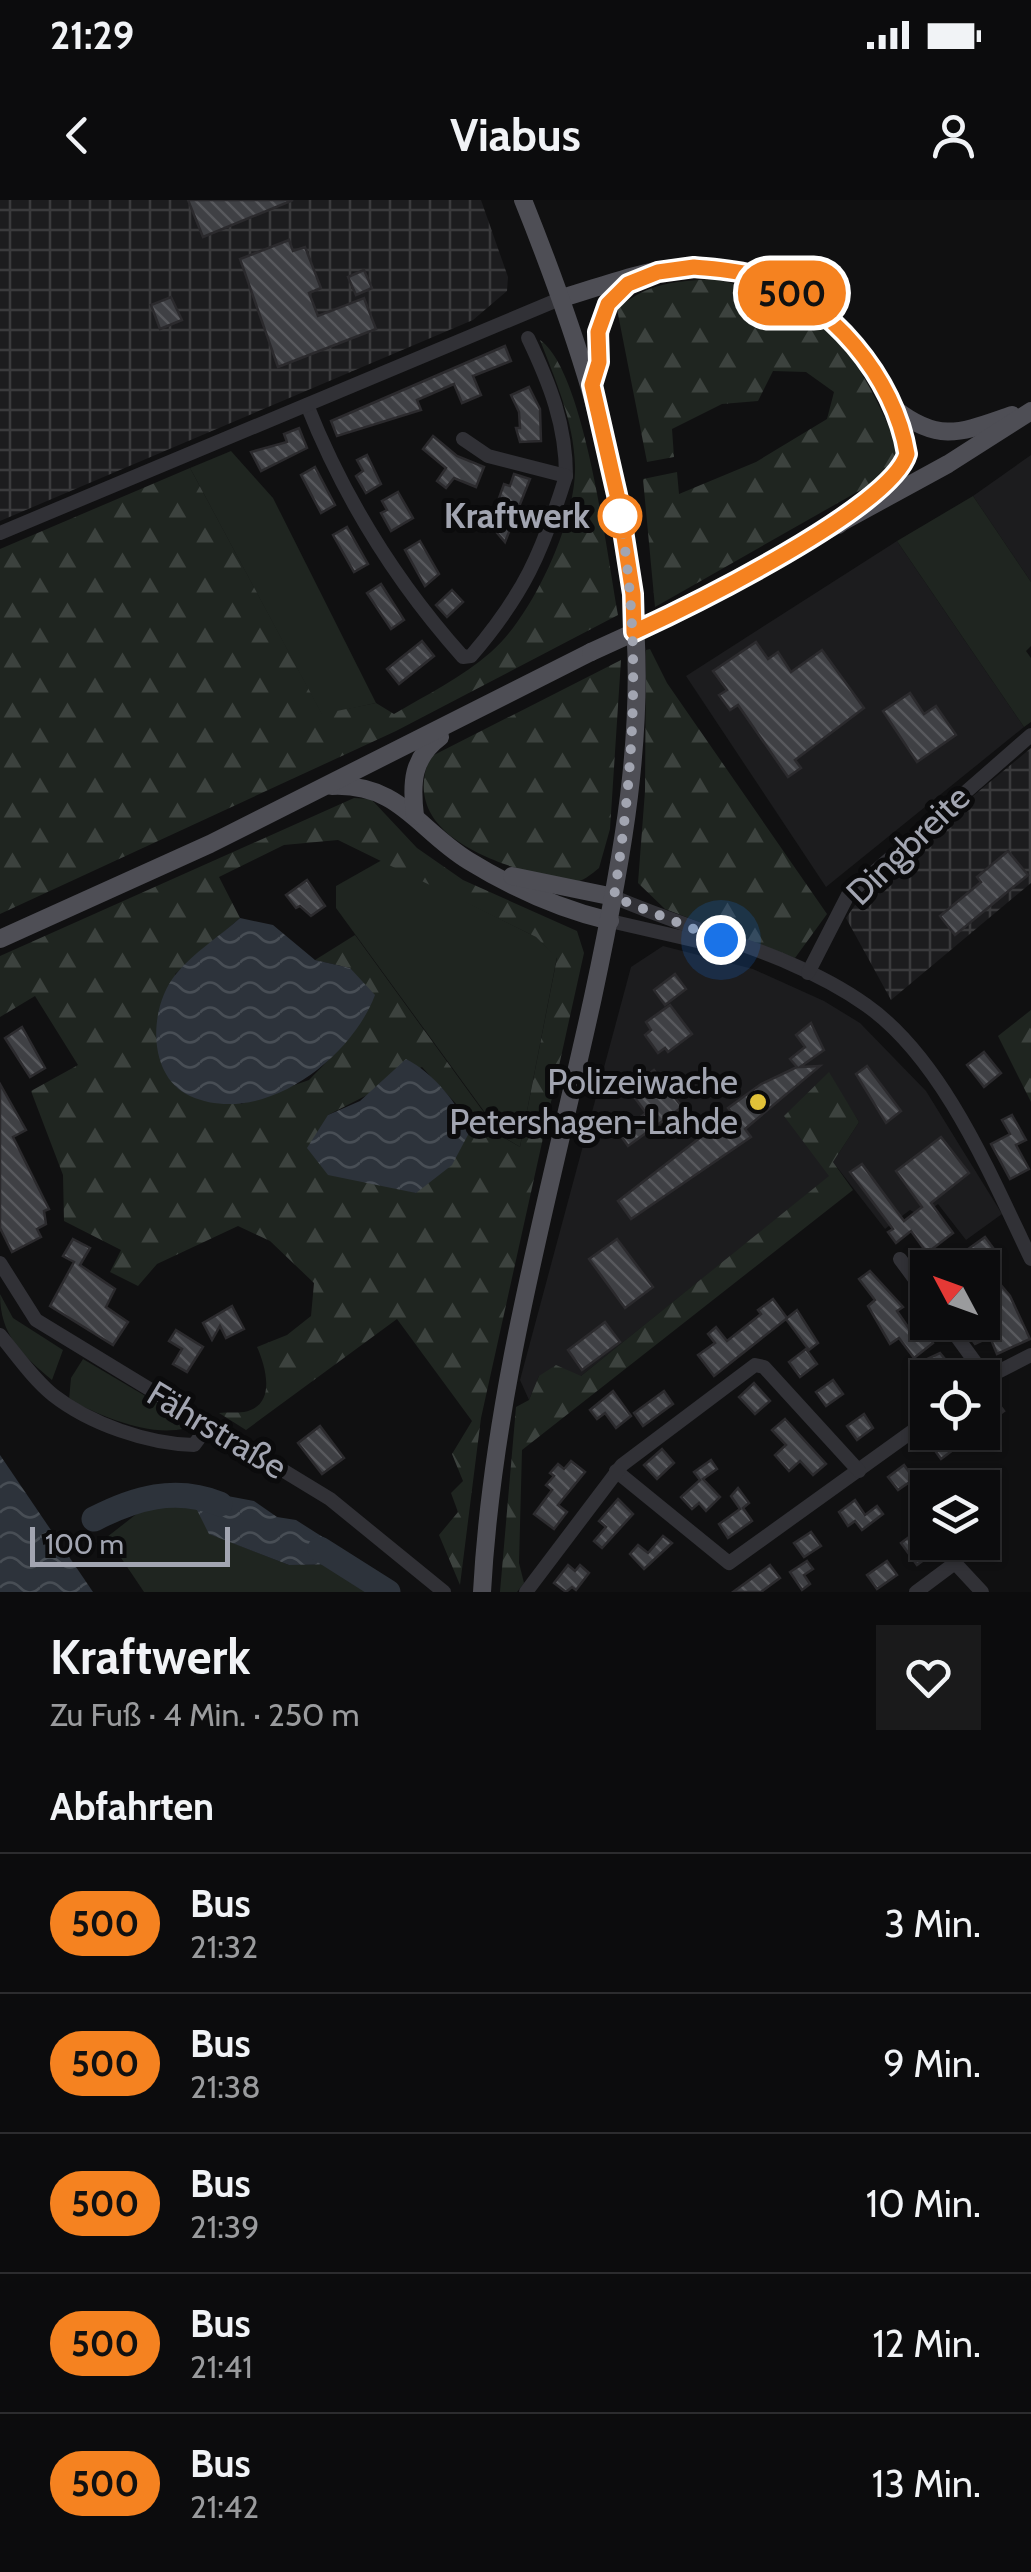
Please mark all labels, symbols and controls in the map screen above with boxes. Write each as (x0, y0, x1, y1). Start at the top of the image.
text: 21:29 (50, 12, 134, 59)
icon: back (50, 108, 105, 163)
text: Viabus (450, 108, 581, 162)
icon: person (926, 108, 981, 163)
line badge: 500 (734, 261, 850, 326)
text: 500 (758, 272, 826, 315)
place label: Kraftwerk (444, 494, 590, 537)
marker: Kraftwerk (599, 495, 641, 537)
street label: Dingbreite (837, 775, 978, 914)
your location (696, 915, 746, 965)
place label: Polizeiwache Petershagen-Lahde (449, 1060, 738, 1143)
marker: Polizeiwache Petershagen-Lahde (747, 1091, 769, 1113)
north arrow (910, 1250, 1000, 1340)
map controls (910, 1250, 1000, 1560)
button: locate (910, 1360, 1000, 1450)
street label: Fährstraße (140, 1371, 295, 1488)
button: layers (910, 1470, 1000, 1560)
scale bar (30, 1522, 230, 1566)
text: 100 m (45, 1527, 124, 1561)
button: heart (876, 1625, 981, 1730)
text: Kraftwerk (50, 1628, 251, 1686)
text: Zu Fuß · 4 Min. · 250 m (50, 1695, 360, 1734)
text: Abfahrten (50, 1783, 214, 1830)
text: Bus (190, 1880, 251, 1927)
text: 3 Min. (884, 1900, 981, 1947)
text: 500 (71, 1902, 139, 1945)
text: 21:32 (190, 1927, 258, 1966)
text: Bus (190, 2020, 251, 2067)
text: 9 Min. (883, 2040, 981, 2087)
text: 500 (71, 2042, 139, 2085)
text: 21:38 (190, 2067, 261, 2106)
text: Bus (190, 2160, 251, 2207)
text: 10 Min. (866, 2180, 981, 2227)
text: 500 (71, 2182, 139, 2225)
text: 21:39 (190, 2207, 259, 2246)
text: Bus (190, 2300, 251, 2347)
text: 12 Min. (872, 2320, 981, 2367)
text: 500 (71, 2322, 139, 2365)
text: 21:41 (190, 2347, 253, 2386)
text: Bus (190, 2440, 251, 2487)
text: 13 Min. (872, 2460, 981, 2507)
text: 500 (71, 2462, 139, 2505)
text: 21:42 (190, 2487, 259, 2526)

